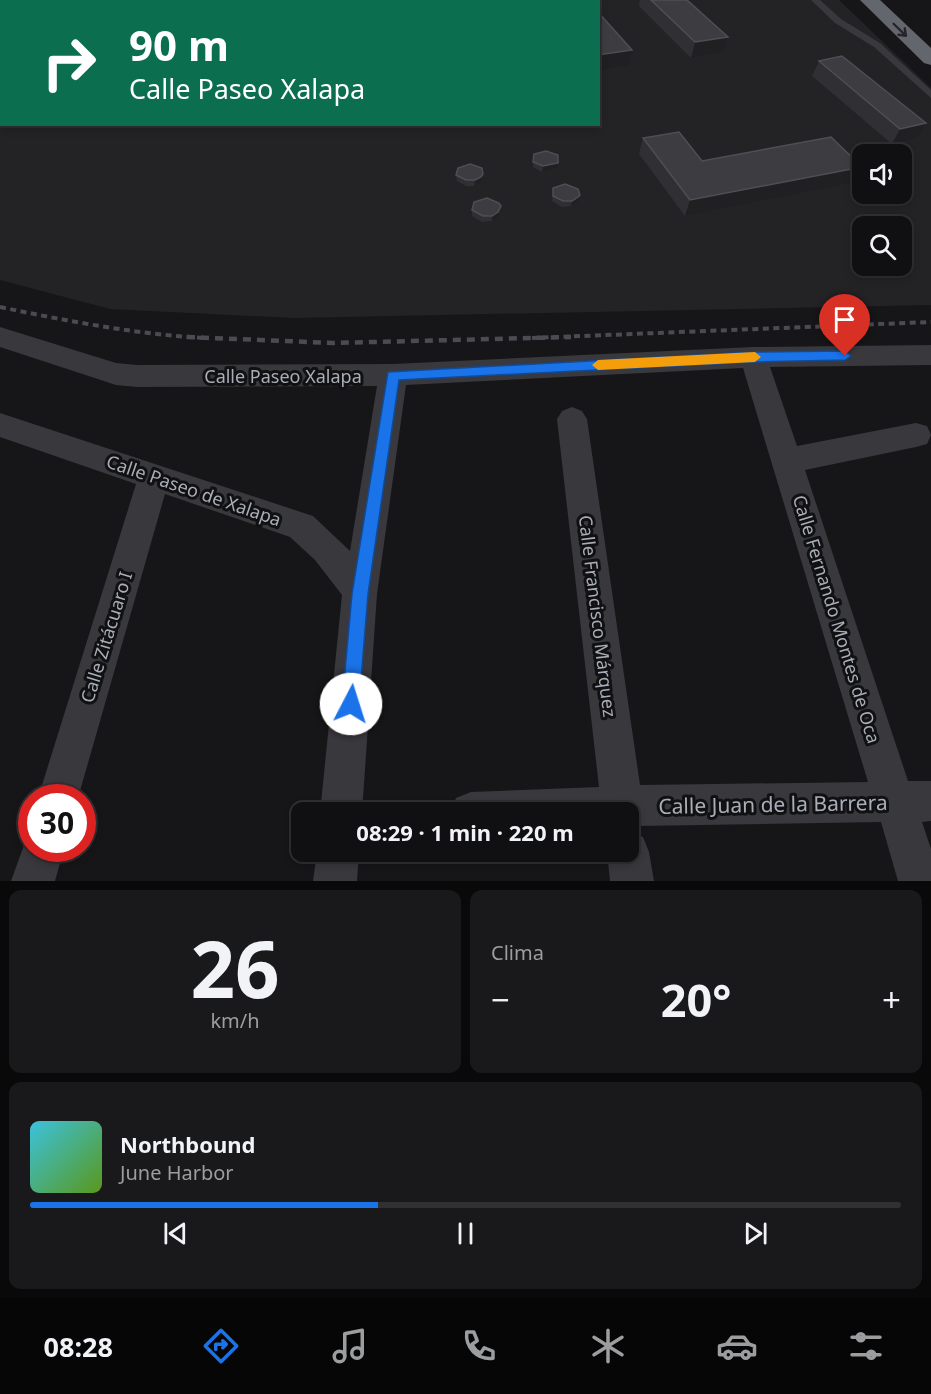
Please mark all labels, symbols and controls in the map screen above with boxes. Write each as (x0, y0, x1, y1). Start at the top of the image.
text: 90 m (129, 16, 229, 73)
one-way arrow (892, 22, 907, 37)
icon: right (30, 24, 108, 102)
text: Calle Paseo Xalapa (129, 70, 365, 107)
map controls (852, 144, 912, 276)
button: sound (852, 144, 912, 204)
button: search (852, 216, 912, 276)
pin (819, 294, 870, 356)
icon: arrive (828, 303, 861, 336)
street label: Calle Paseo Xalapa (204, 364, 362, 388)
street label: Calle Paseo de Xalapa (103, 449, 285, 531)
street label: Calle Fernando Montes de Oca (788, 492, 886, 746)
street label: Calle Francisco Márquez (574, 514, 622, 718)
street label: Calle Zitácuaro I (75, 569, 137, 705)
position arrow (319, 672, 383, 736)
speed limit sign: 30 (18, 784, 96, 862)
street label: Calle Juan de la Barrera (658, 788, 888, 820)
text: 08:29 · 1 min · 220 m (356, 817, 574, 847)
text: 26 (190, 915, 280, 1021)
text: Clima (491, 939, 544, 966)
text: 20° (661, 969, 731, 1030)
text: − (491, 977, 510, 1022)
text: + (882, 977, 901, 1022)
text: km/h (210, 1007, 260, 1034)
text: Northbound (120, 1129, 255, 1159)
text: June Harbor (120, 1159, 234, 1186)
icon: previous (159, 1217, 192, 1250)
icon: pause (449, 1217, 482, 1250)
icon: next (739, 1217, 772, 1250)
icon: directions (200, 1325, 242, 1367)
icon: music (329, 1325, 371, 1367)
icon: phone (458, 1325, 500, 1367)
icon: climate (587, 1325, 629, 1367)
icon: car (716, 1325, 758, 1367)
icon: filters (845, 1325, 887, 1367)
text: 08:28 (44, 1328, 113, 1365)

